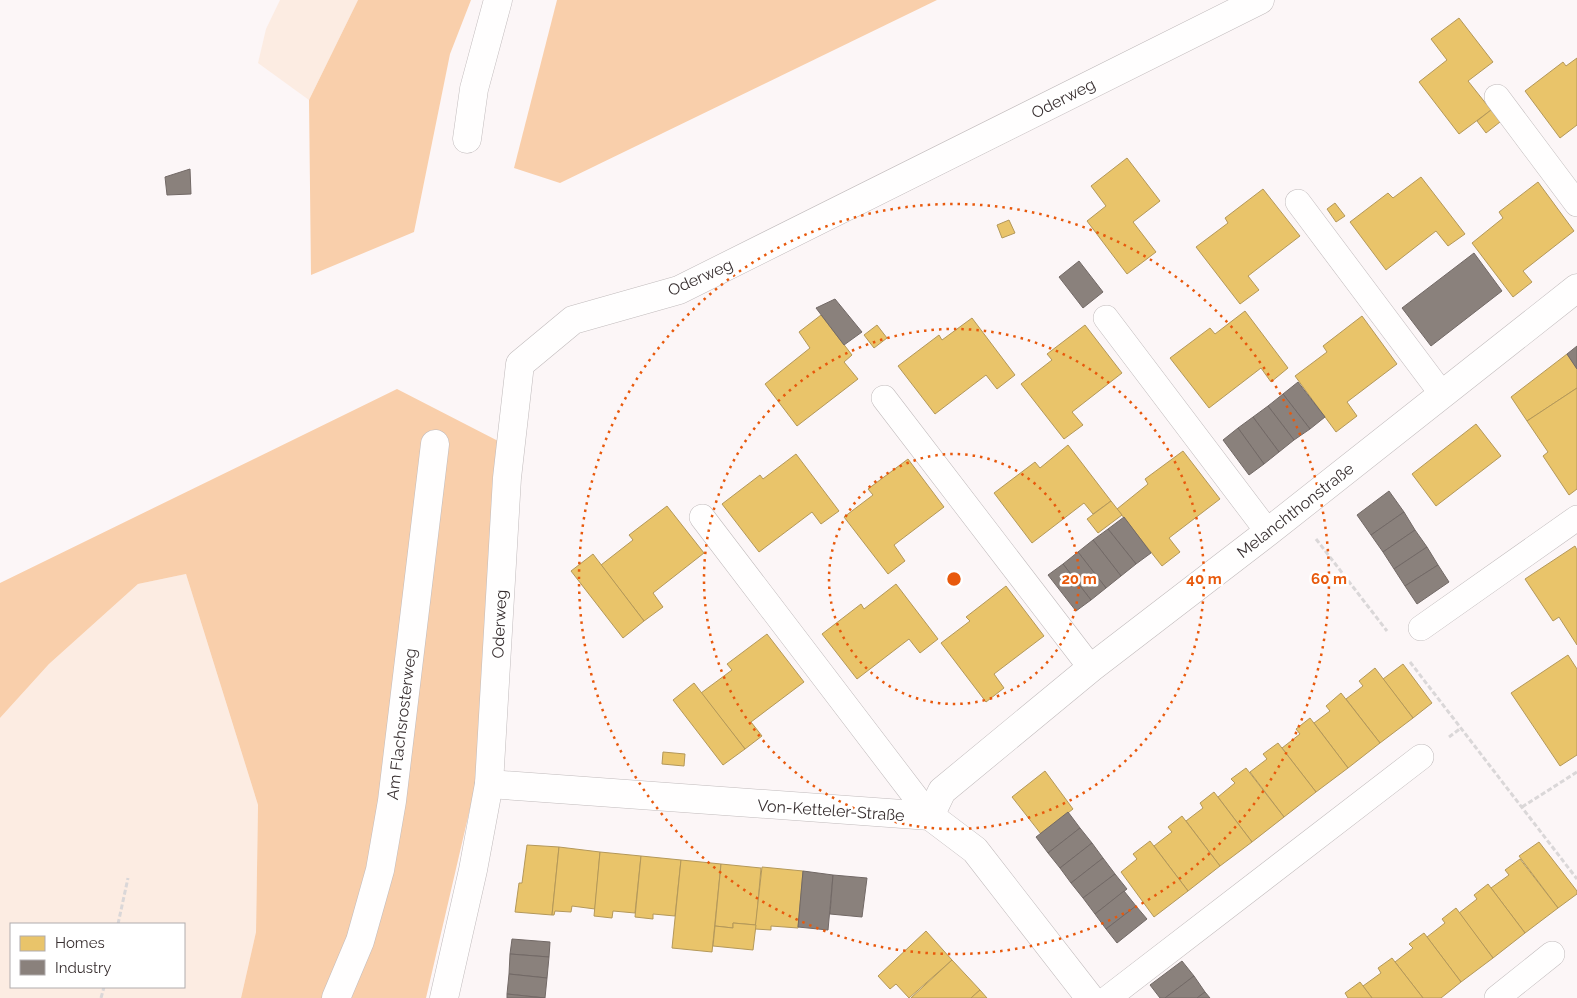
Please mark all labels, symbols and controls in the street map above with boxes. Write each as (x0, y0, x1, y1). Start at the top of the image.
street label: Oderweg (1028, 74, 1098, 123)
street label: Oderweg (665, 255, 736, 300)
street label: Melanchthonstraße (1233, 459, 1357, 562)
centre of rings (945, 570, 963, 588)
text: 20 m (1061, 570, 1097, 588)
text: 40 m (1186, 570, 1222, 588)
text: 60 m (1311, 570, 1347, 588)
street label: Oderweg (488, 589, 511, 659)
street label: Am Flachsrosterweg (383, 647, 420, 801)
street label: Von-Ketteler-Straße (757, 796, 905, 825)
legend (10, 923, 185, 988)
text: Homes (55, 934, 105, 952)
text: Industry (55, 959, 111, 977)

